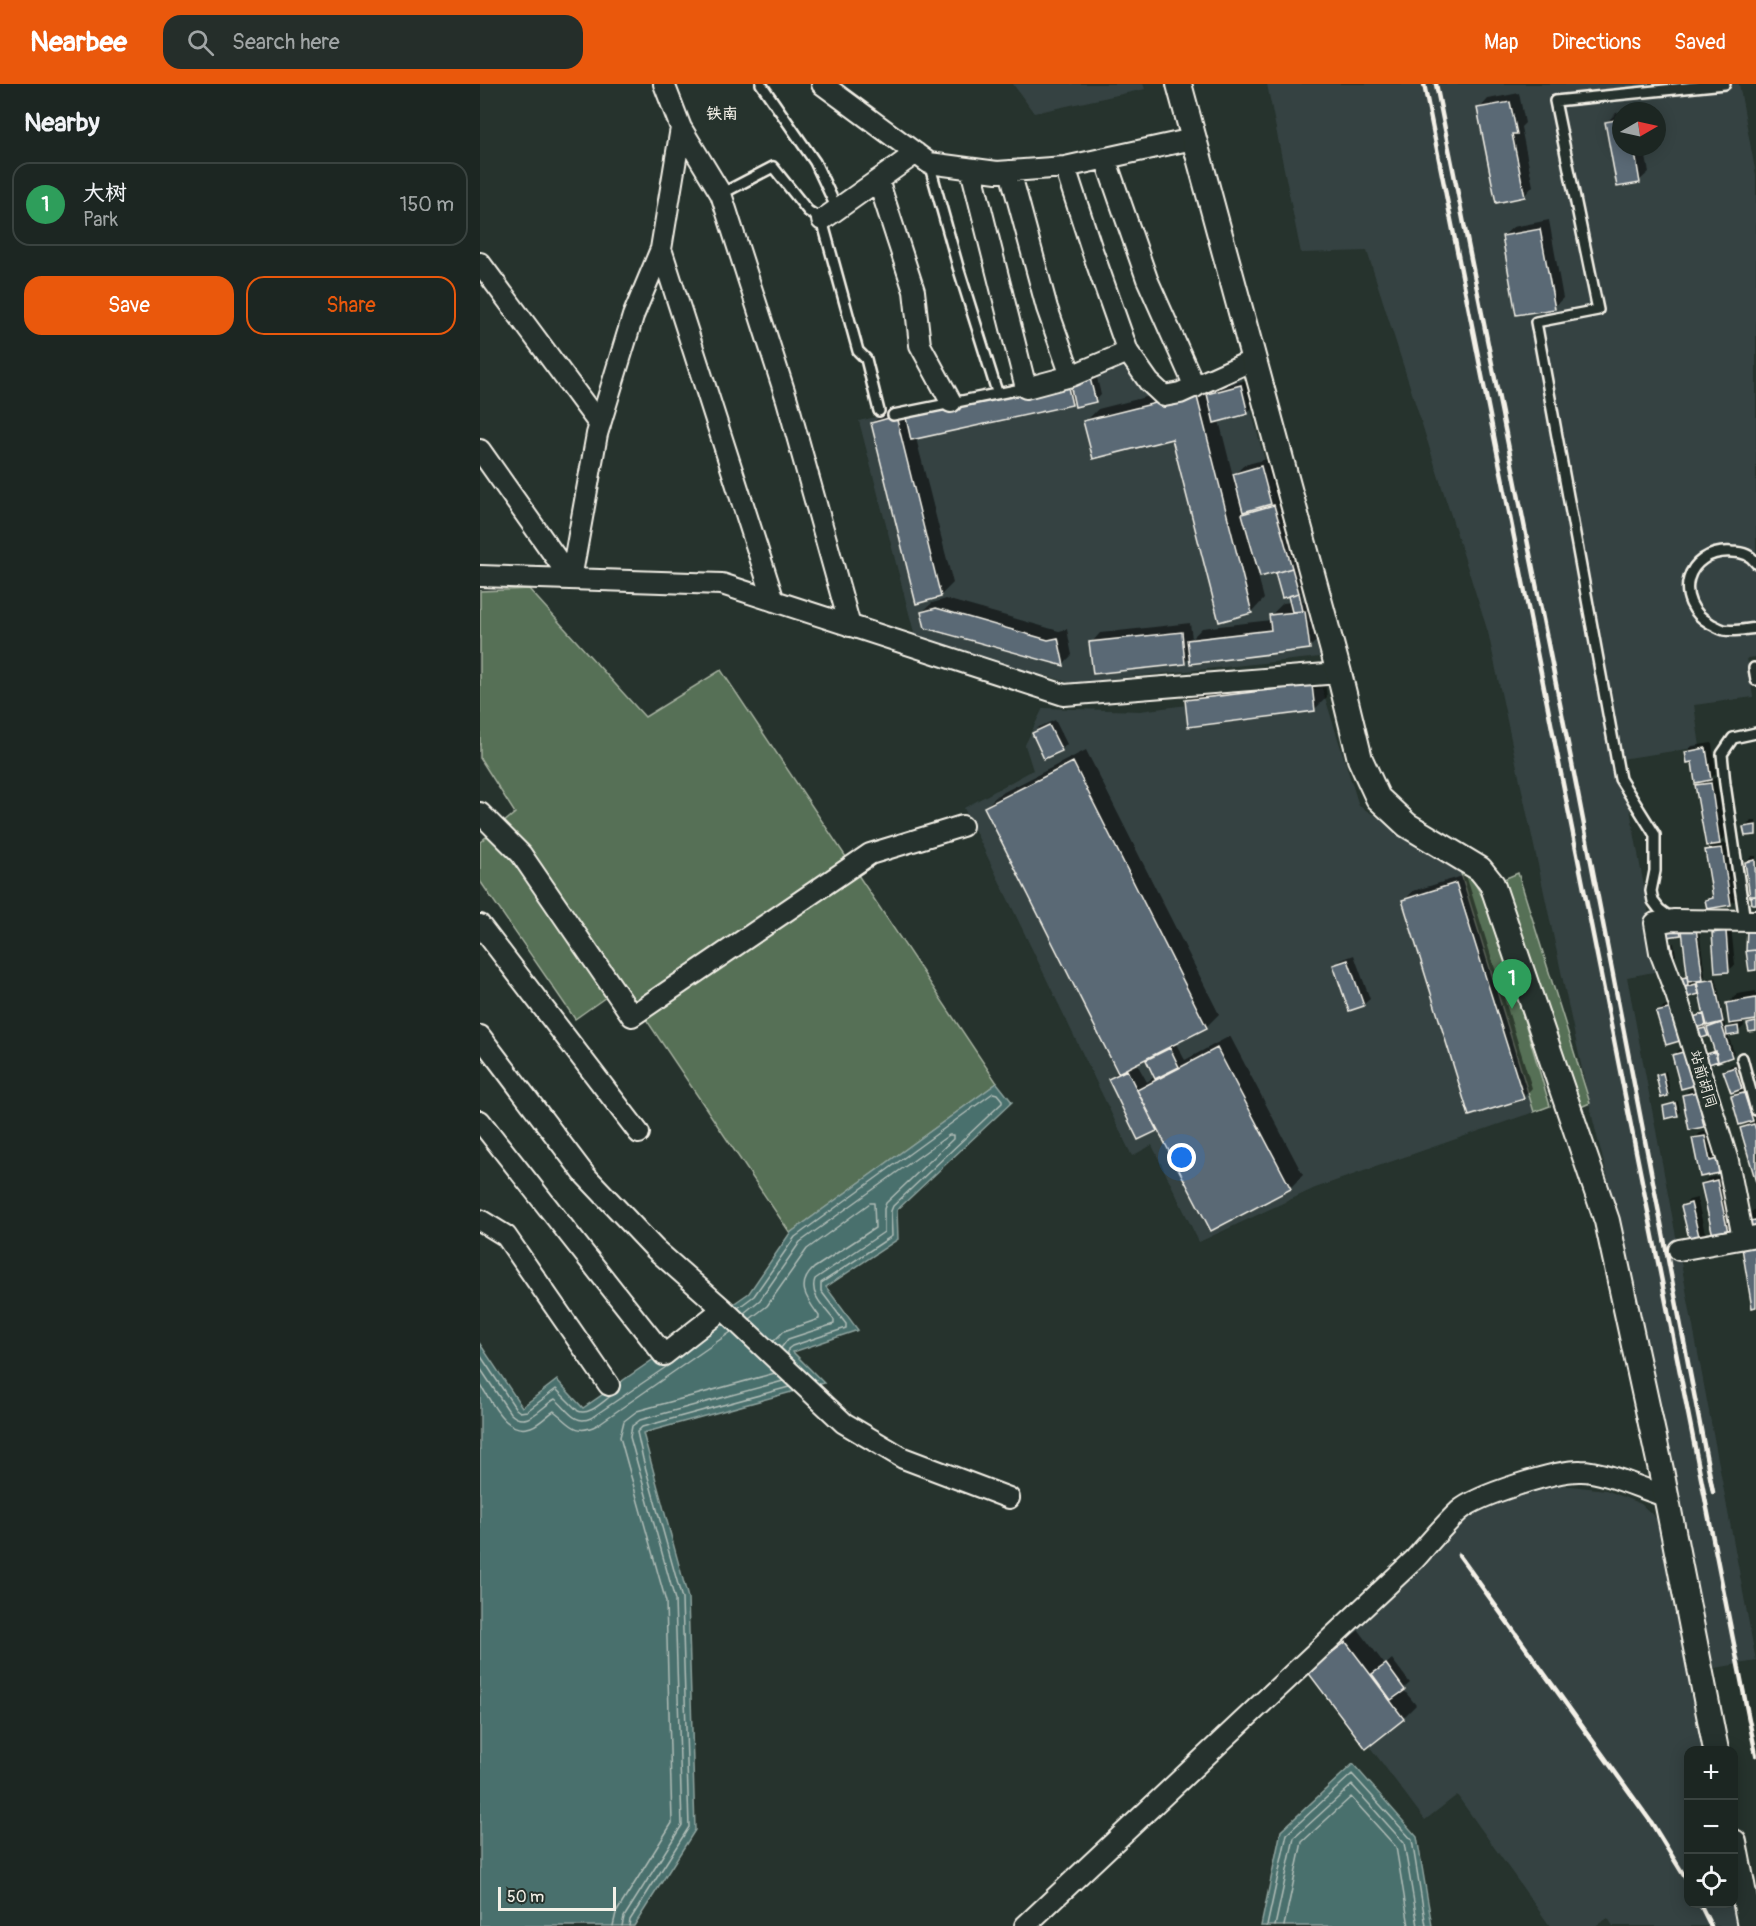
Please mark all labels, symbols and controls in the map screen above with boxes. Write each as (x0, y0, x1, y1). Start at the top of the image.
search box (163, 15, 583, 69)
text: Nearbee (30, 25, 127, 60)
icon: search (184, 26, 217, 59)
text: Search here (232, 28, 340, 56)
text: Map (1484, 29, 1519, 56)
text: Directions (1552, 29, 1641, 56)
text: Saved (1674, 29, 1726, 56)
north arrow (1612, 102, 1666, 156)
district label: 铁南 (706, 104, 738, 124)
text: Nearby (24, 107, 100, 139)
text: 大树 (83, 179, 127, 207)
text: 1 (42, 192, 49, 217)
text: 150 m (400, 192, 454, 217)
text: Park (83, 207, 118, 232)
button: Save (24, 276, 234, 335)
button: Share (246, 276, 456, 335)
pin: 1 (1492, 960, 1532, 1009)
street label: 站前胡同 (1685, 1048, 1721, 1110)
your location (1167, 1143, 1196, 1172)
map controls (1684, 1746, 1738, 1908)
button: + (1684, 1746, 1738, 1800)
button: − (1684, 1800, 1738, 1854)
button: locate (1684, 1854, 1738, 1908)
scale bar (498, 1884, 616, 1912)
text: 50 m (507, 1887, 544, 1907)

